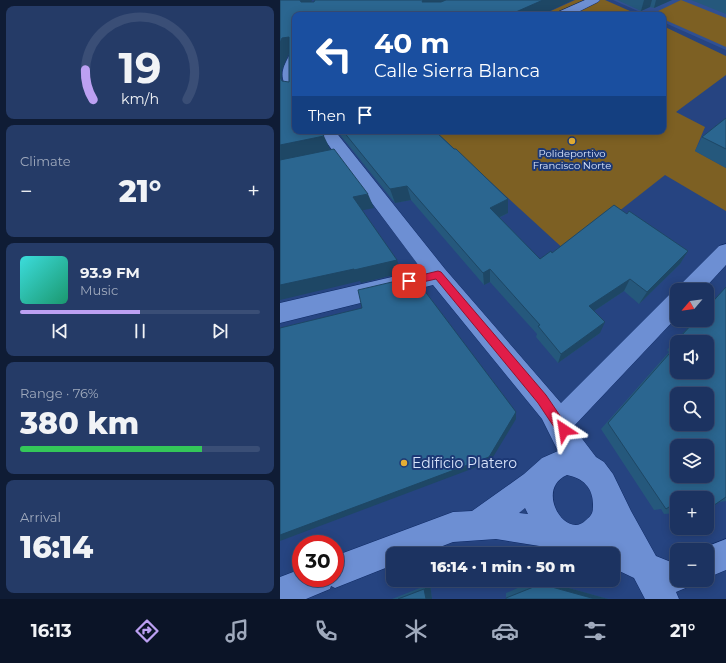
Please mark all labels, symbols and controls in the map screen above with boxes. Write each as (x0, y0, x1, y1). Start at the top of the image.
text: 40 m (374, 26, 450, 60)
icon: left (308, 28, 360, 80)
text: 19 (119, 43, 161, 93)
text: Calle Sierra Blanca (374, 60, 540, 82)
text: km/h (121, 90, 159, 108)
icon: arrive (354, 104, 376, 126)
text: Then (308, 106, 346, 125)
marker: Polideportivo Francisco Norte (567, 136, 577, 146)
place label: Polideportivo Francisco Norte (533, 147, 611, 172)
text: Climate (20, 153, 71, 169)
text: 21° (119, 173, 161, 210)
text: − (20, 178, 33, 205)
text: + (247, 178, 260, 205)
text: 93.9 FM (80, 263, 140, 282)
pin (392, 264, 426, 298)
icon: arrive (398, 270, 420, 292)
text: Music (80, 282, 118, 298)
north arrow (670, 283, 714, 327)
map controls (670, 283, 714, 587)
icon: previous (49, 320, 71, 342)
icon: pause (129, 320, 151, 342)
icon: next (209, 320, 231, 342)
button: sound (670, 335, 714, 379)
text: Range · 76% (20, 385, 98, 401)
button: search (670, 387, 714, 431)
text: 380 km (20, 405, 139, 442)
position arrow (543, 409, 585, 451)
button: layers (670, 439, 714, 483)
place label: Edificio Platero (412, 454, 517, 472)
marker: Edificio Platero (399, 458, 409, 468)
button: + (670, 491, 714, 535)
text: Arrival (20, 509, 61, 525)
text: 16:14 (20, 529, 93, 566)
speed limit sign: 30 (292, 535, 344, 587)
button: − (670, 543, 714, 587)
text: 16:14 · 1 min · 50 m (431, 557, 575, 576)
icon: directions (133, 617, 161, 645)
icon: music (223, 617, 251, 645)
icon: phone (312, 617, 340, 645)
icon: climate (402, 617, 430, 645)
icon: car (491, 617, 519, 645)
icon: filters (581, 617, 609, 645)
text: 16:13 (31, 620, 72, 642)
text: 21° (670, 620, 695, 642)

